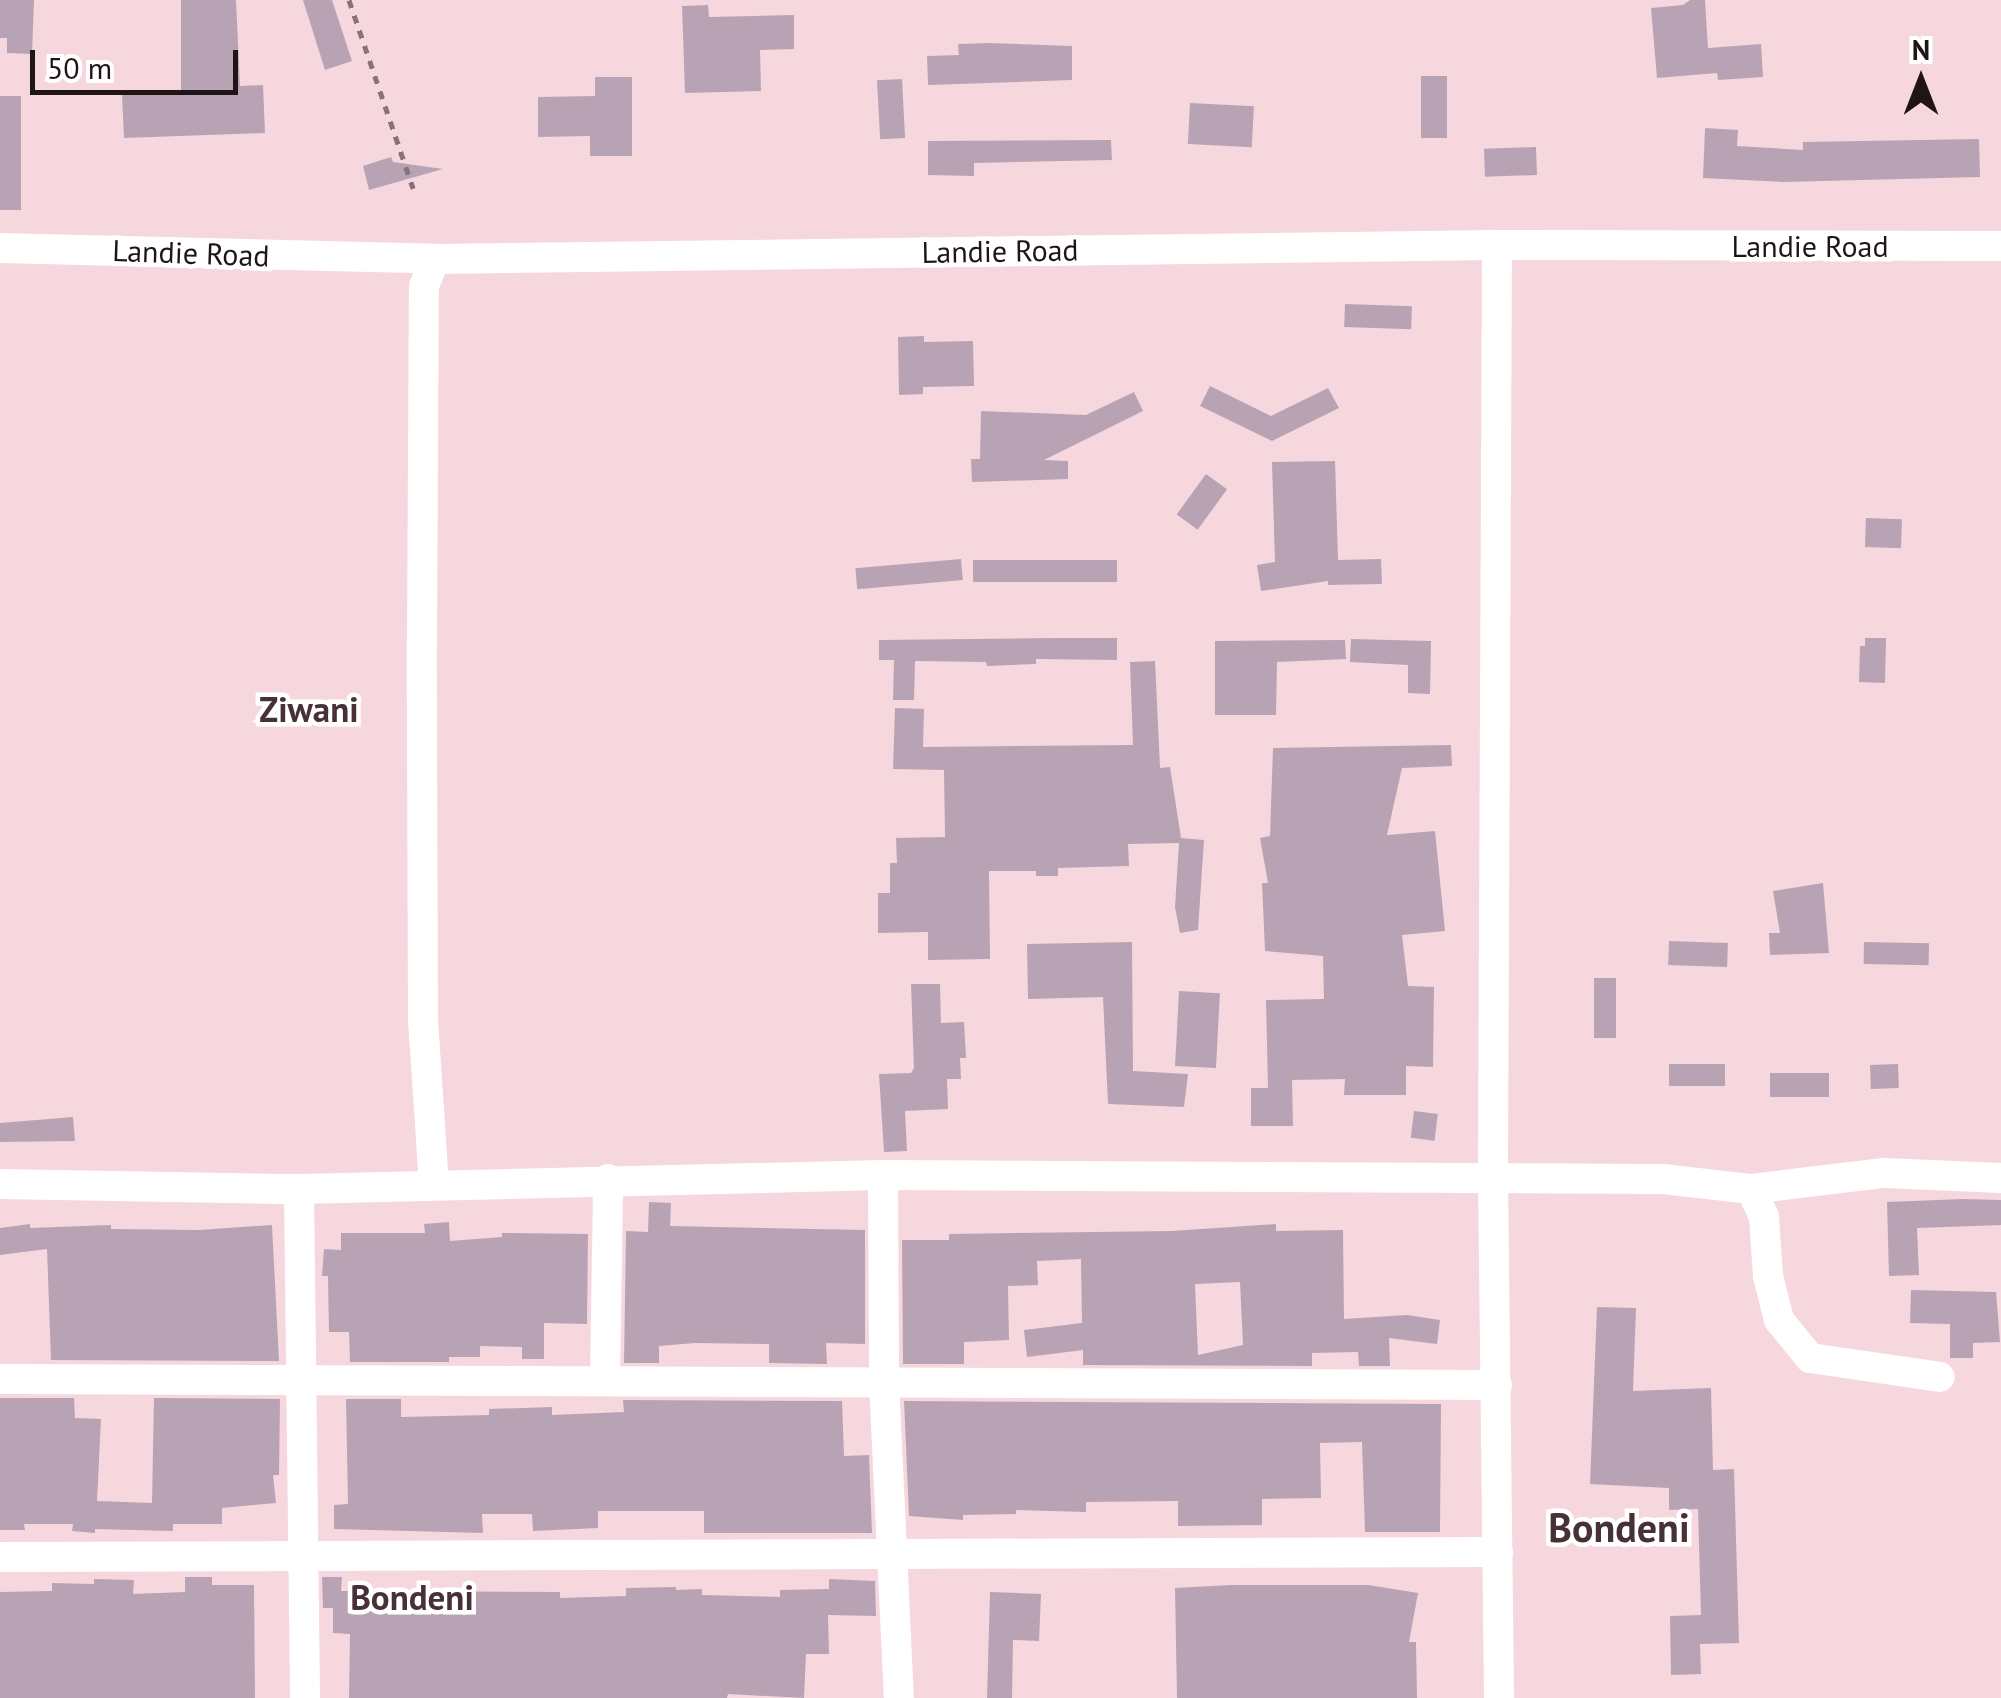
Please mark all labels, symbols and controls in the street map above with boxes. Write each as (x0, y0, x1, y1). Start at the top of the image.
scale bar (35, 30, 242, 92)
north arrow (1871, 30, 1971, 130)
text: N (1912, 31, 1930, 68)
text: 50 m (47, 48, 112, 87)
street label: Landie Road (1731, 228, 1889, 264)
street label: Landie Road (112, 232, 270, 274)
street label: Landie Road (921, 232, 1079, 270)
district label: Ziwani (259, 688, 359, 730)
district label: Bondeni (1548, 1503, 1690, 1551)
district label: Bondeni (350, 1576, 474, 1618)

